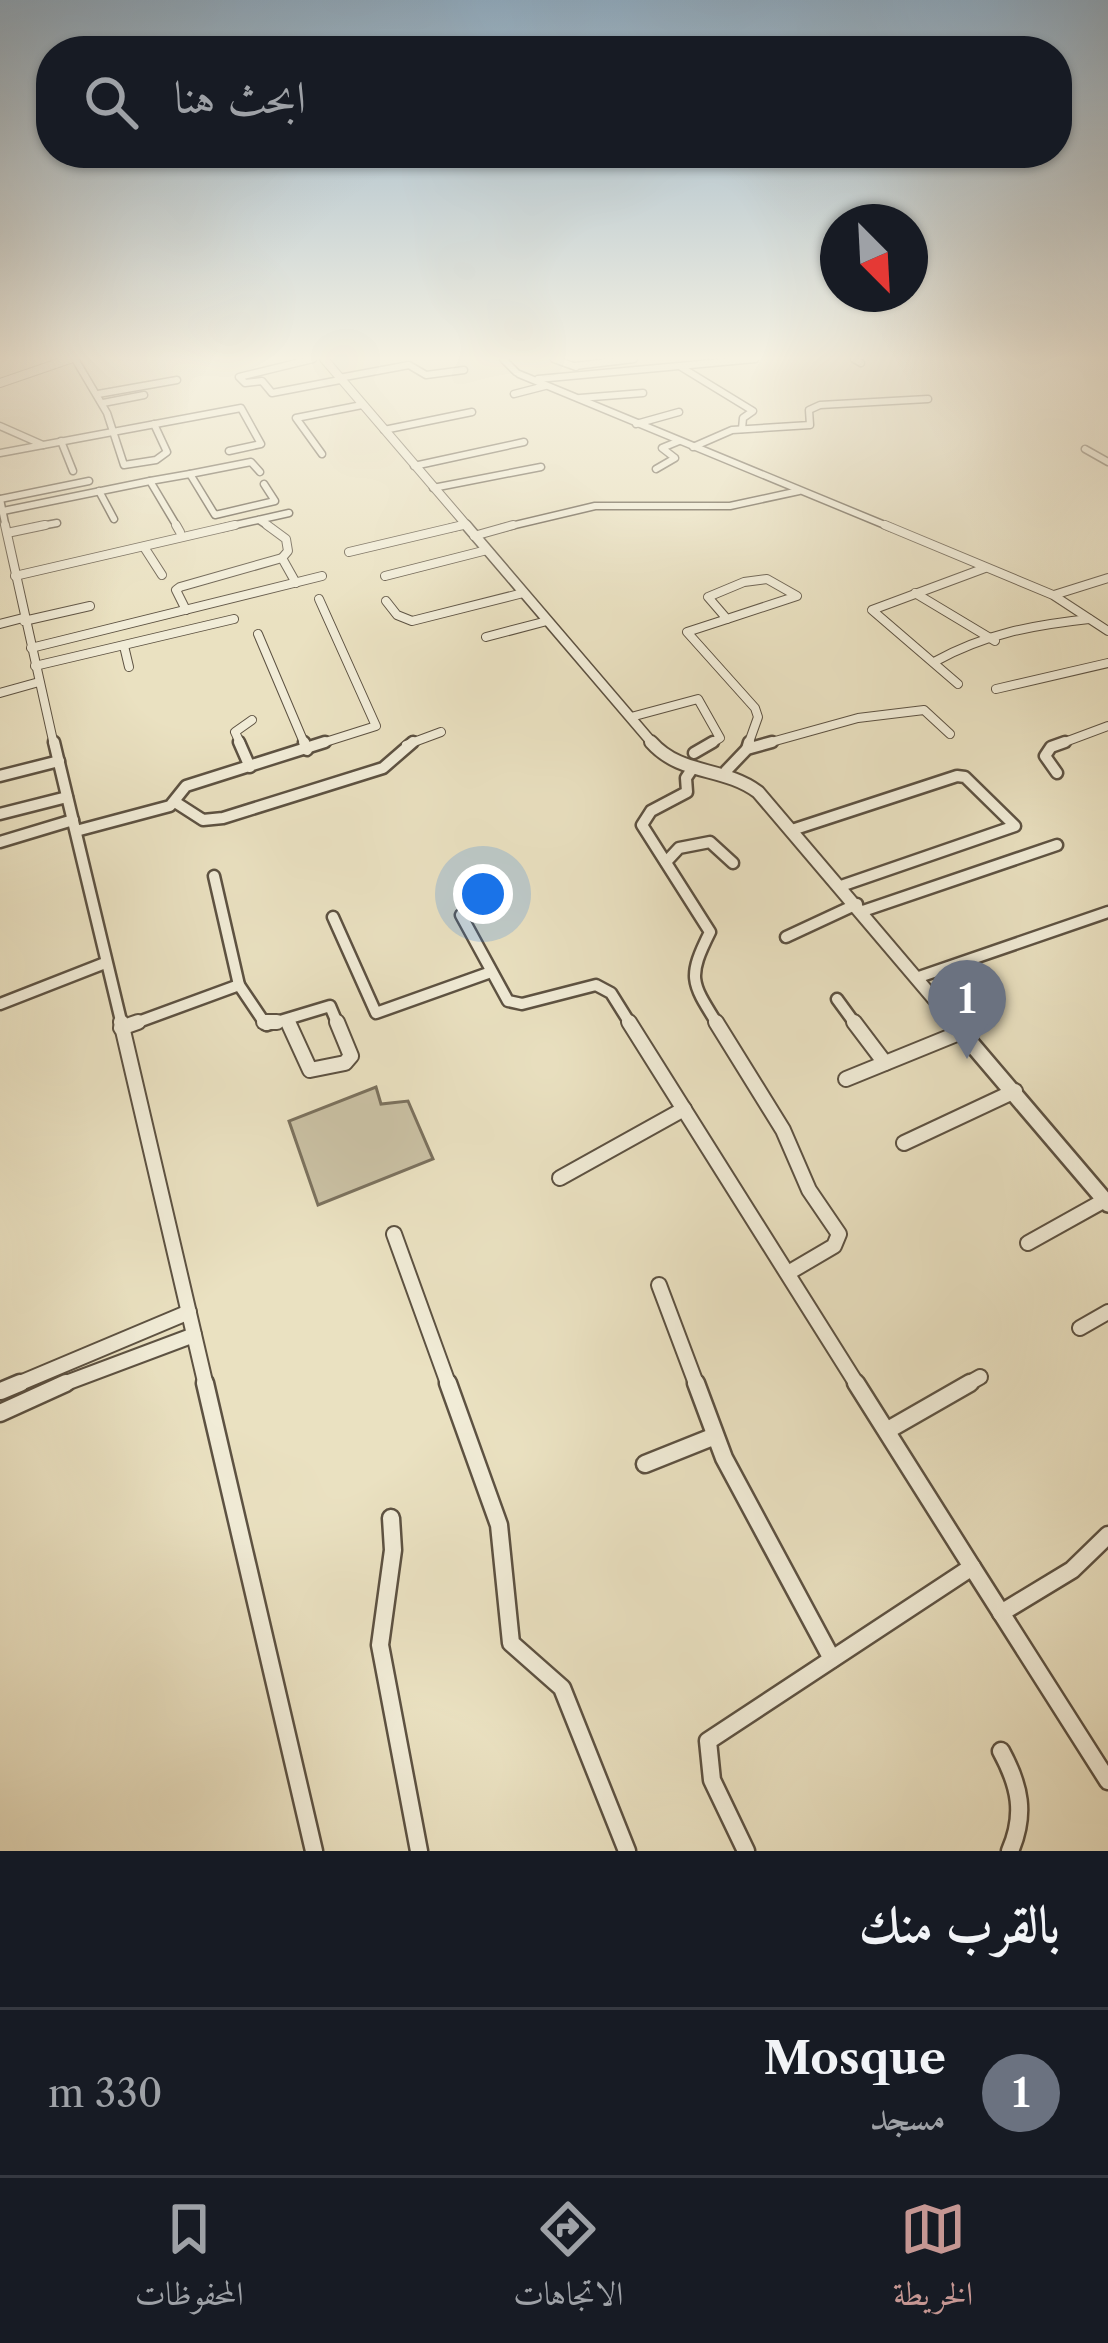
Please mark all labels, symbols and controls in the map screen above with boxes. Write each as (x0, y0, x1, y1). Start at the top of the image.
search box (36, 36, 1072, 168)
icon: search (78, 69, 144, 135)
text: ابحث هنا (174, 69, 306, 125)
north arrow (820, 204, 928, 312)
your location (453, 864, 513, 924)
pin: 1 (928, 960, 1006, 1059)
text: بالقرب منك (859, 1893, 1060, 1955)
text: Mosque (764, 2030, 946, 2086)
text: 330 m (48, 2069, 162, 2117)
text: 1 (1012, 2069, 1030, 2117)
text: مسجد (869, 2092, 946, 2140)
tab: المحفوظات (135, 2196, 244, 2326)
tab: الاتجاهات (513, 2196, 623, 2326)
tab: الخريطة (893, 2196, 973, 2326)

